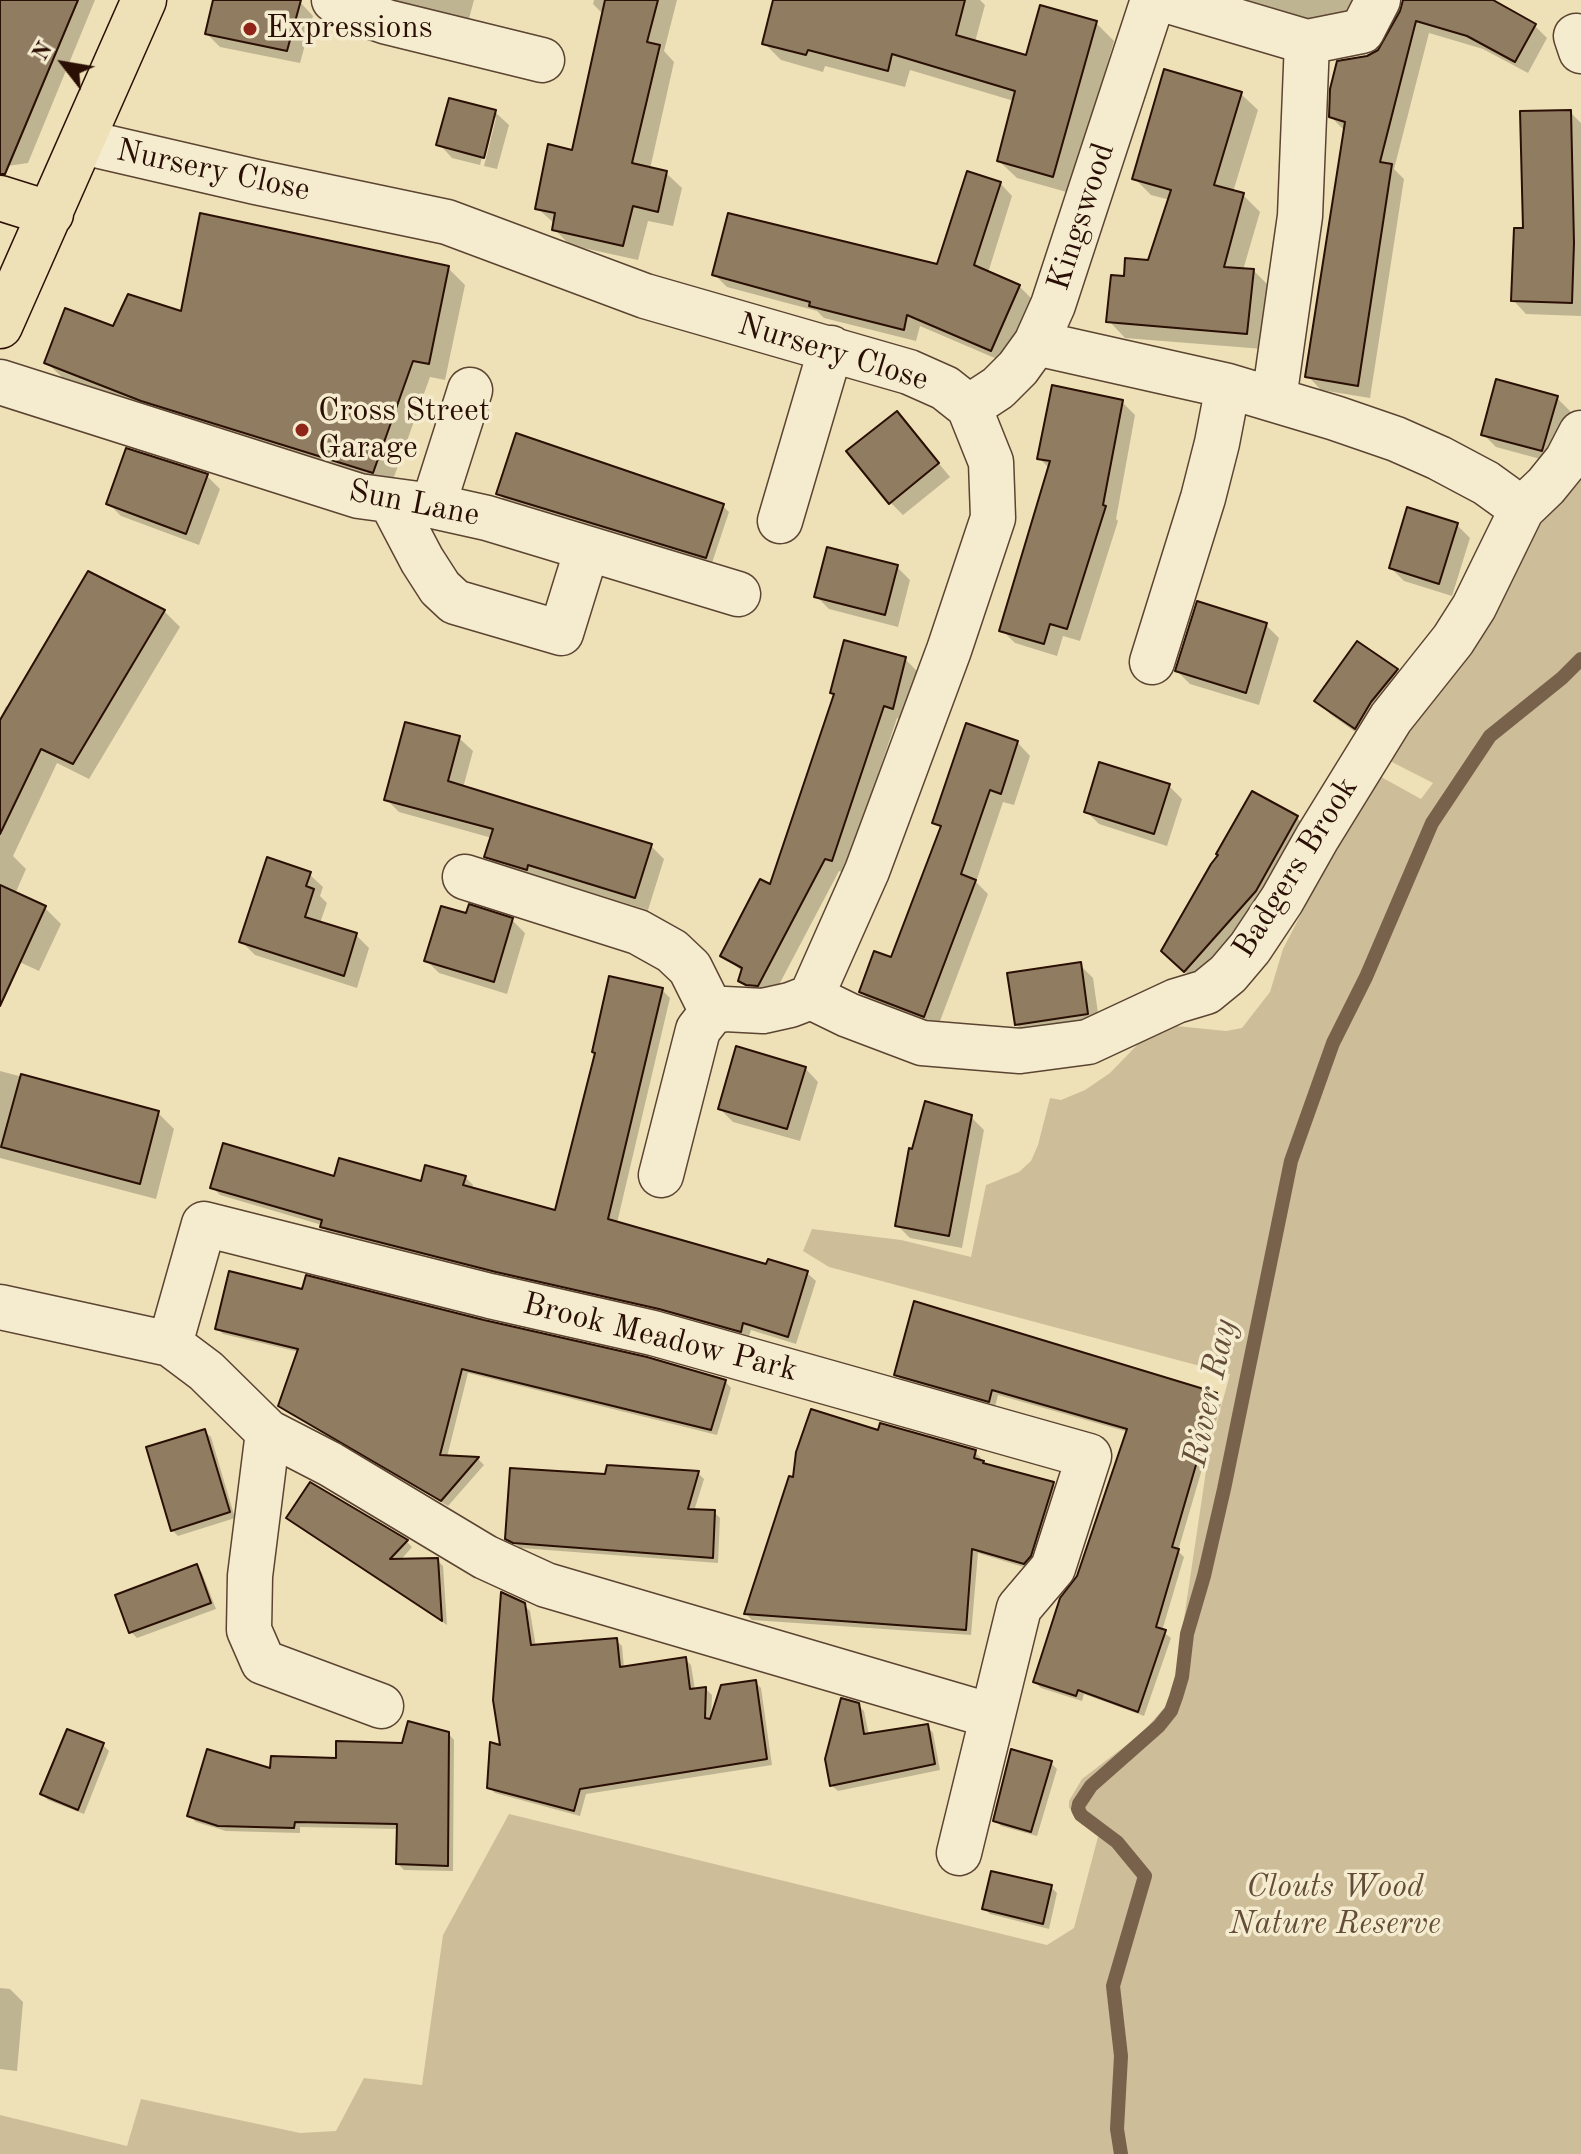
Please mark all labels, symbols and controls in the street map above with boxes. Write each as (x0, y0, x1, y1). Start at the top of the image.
place label: Expressions (266, 10, 433, 48)
marker: Expressions (241, 20, 259, 38)
north arrow (24, 24, 104, 104)
text: N (30, 39, 57, 65)
street label: Nursery Close (113, 132, 313, 210)
street label: Kingswood (1040, 138, 1124, 296)
street label: Nursery Close (733, 306, 933, 400)
place label: Cross Street Garage (318, 393, 490, 468)
marker: Cross Street Garage (293, 421, 311, 439)
street label: Sun Lane (345, 473, 483, 535)
street label: Badgers Brook (1225, 770, 1367, 966)
street label: Brook Meadow Park (519, 1285, 801, 1391)
water label: River Ray (1175, 1315, 1247, 1471)
park label: Clouts Wood Nature Reserve (1229, 1869, 1441, 1944)

